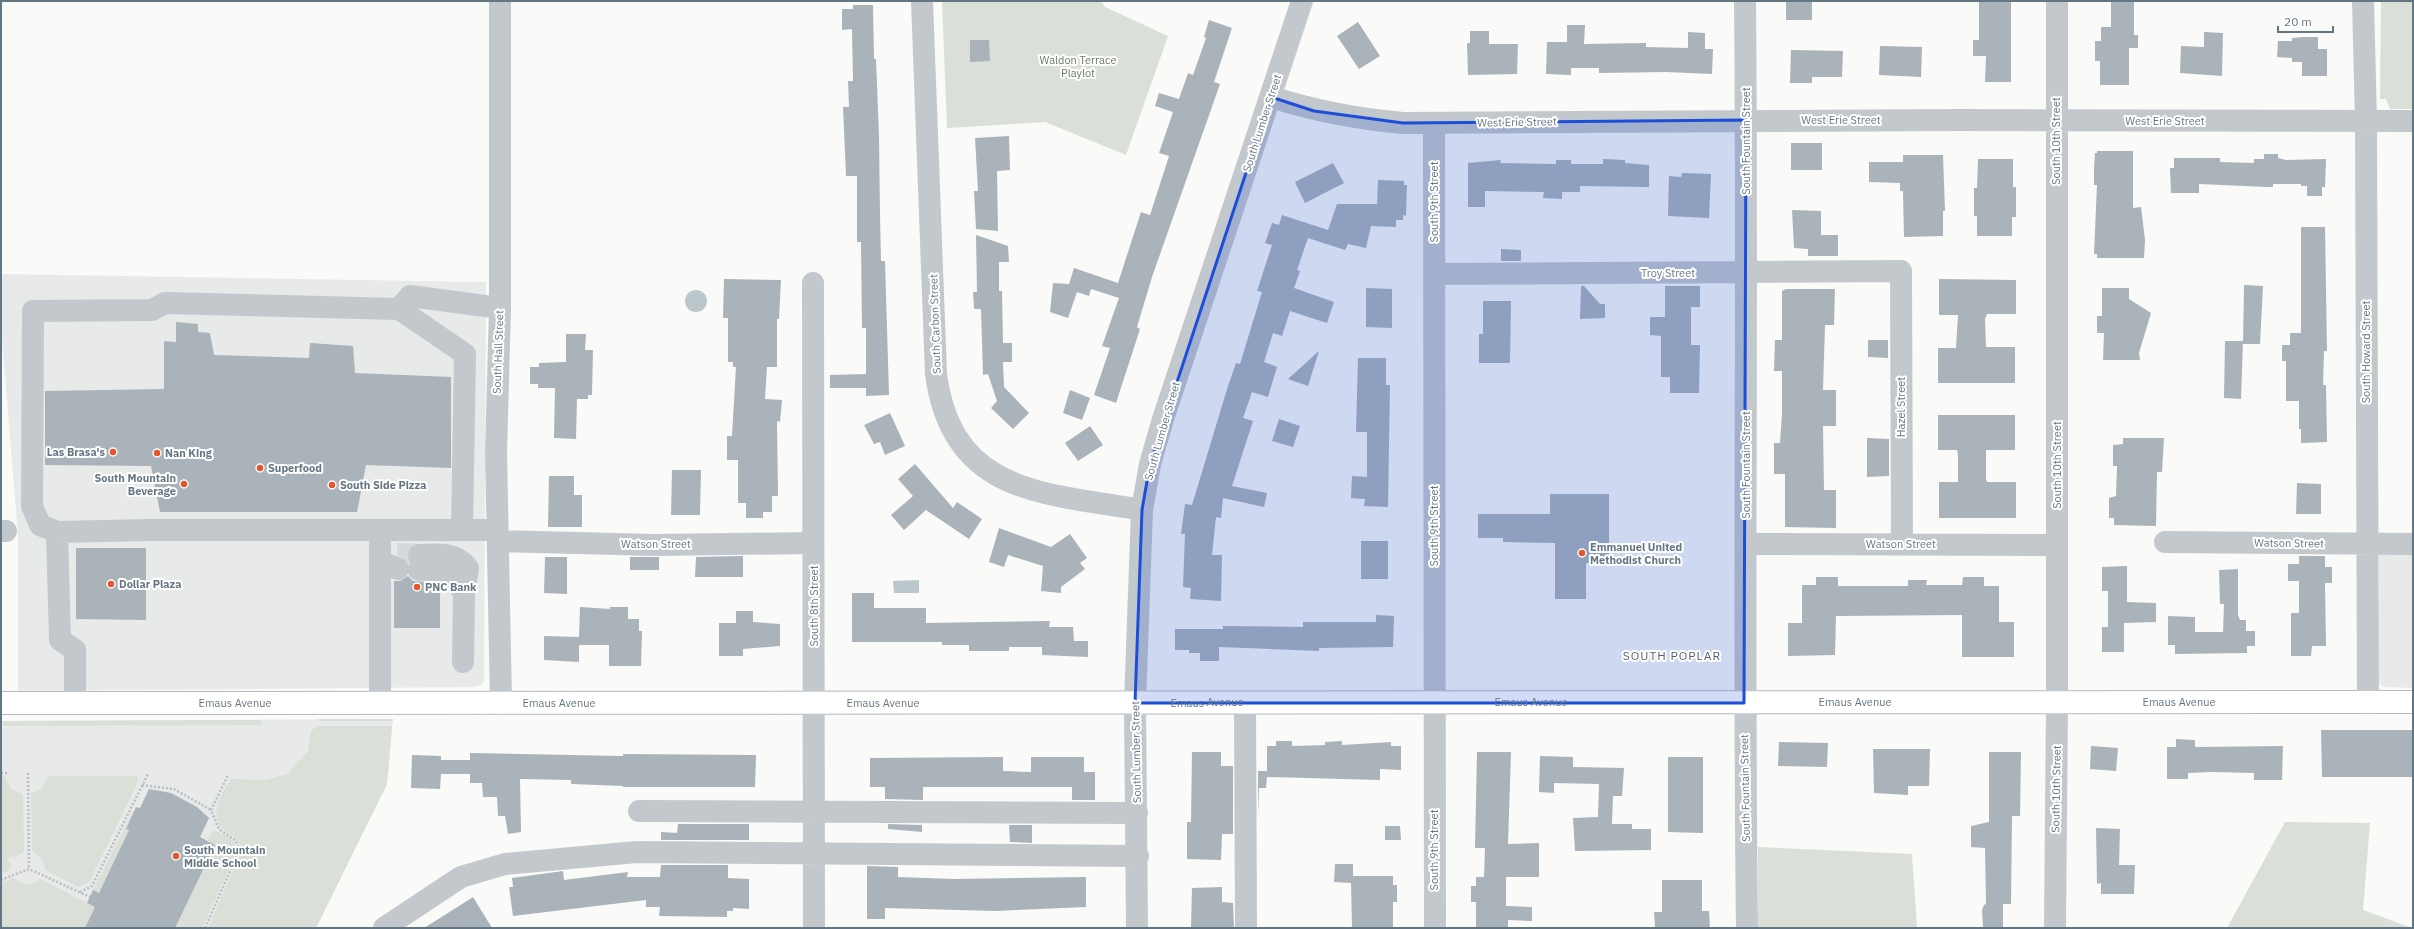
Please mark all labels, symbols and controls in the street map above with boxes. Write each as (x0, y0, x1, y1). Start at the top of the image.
scale bar (2278, 8, 2333, 34)
text: 20 m (2284, 14, 2312, 29)
park label: Waldon Terrace Playlot (1040, 53, 1116, 80)
street label: South Lumber Street (1240, 72, 1284, 174)
street label: South Fountain Street (1739, 87, 1753, 195)
street label: South 10th Street (2049, 97, 2063, 185)
street label: West Erie Street (1801, 113, 1881, 127)
street label: West Erie Street (1477, 114, 1557, 130)
street label: West Erie Street (2125, 114, 2205, 128)
street label: South 9th Street (1427, 161, 1441, 242)
street label: Troy Street (1641, 266, 1695, 280)
street label: South Carbon Street (926, 274, 944, 374)
street label: South Howard Street (2359, 300, 2373, 403)
street label: South Hall Street (490, 310, 506, 394)
street label: Hazel Street (1894, 377, 1908, 437)
street label: South Lumber Street (1141, 380, 1183, 482)
street label: South Fountain Street (1739, 411, 1753, 519)
street label: South 10th Street (2050, 421, 2064, 509)
place label: Las Brasa's (47, 445, 105, 459)
place label: Nan King (165, 446, 213, 460)
marker: Las Brasa's (108, 447, 118, 457)
marker: Nan King (152, 448, 162, 458)
place label: Superfood (268, 461, 322, 475)
marker: Superfood (255, 463, 265, 473)
place label: South Mountain Beverage (95, 471, 176, 498)
place label: South Side Pizza (340, 478, 426, 492)
marker: South Mountain Beverage (179, 479, 189, 489)
marker: South Side Pizza (327, 480, 337, 490)
street label: South 9th Street (1427, 485, 1441, 566)
street label: Watson Street (2254, 535, 2324, 551)
street label: Watson Street (621, 537, 691, 551)
street label: Watson Street (1866, 537, 1936, 551)
place label: Emmanuel United Methodist Church (1590, 540, 1682, 567)
marker: Emmanuel United Methodist Church (1577, 548, 1587, 558)
street label: South 8th Street (807, 565, 821, 646)
place label: Dollar Plaza (119, 577, 182, 591)
marker: Dollar Plaza (106, 579, 116, 589)
place label: PNC Bank (425, 580, 477, 594)
marker: PNC Bank (412, 582, 422, 592)
district label: SOUTH POPLAR (1623, 648, 1721, 663)
street label: Emaus Avenue (1171, 695, 1243, 710)
street label: Emaus Avenue (1495, 695, 1567, 709)
street label: Emaus Avenue (1819, 695, 1891, 709)
street label: Emaus Avenue (2143, 695, 2215, 709)
street label: Emaus Avenue (199, 696, 271, 710)
street label: Emaus Avenue (523, 696, 595, 710)
street label: Emaus Avenue (847, 696, 919, 710)
street label: South Lumber Street (1128, 701, 1144, 803)
street label: South Fountain Street (1737, 734, 1753, 842)
street label: South 10th Street (2048, 745, 2064, 833)
street label: South 9th Street (1427, 809, 1441, 890)
place label: South Mountain Middle School (184, 843, 266, 870)
marker: South Mountain Middle School (171, 851, 181, 861)

